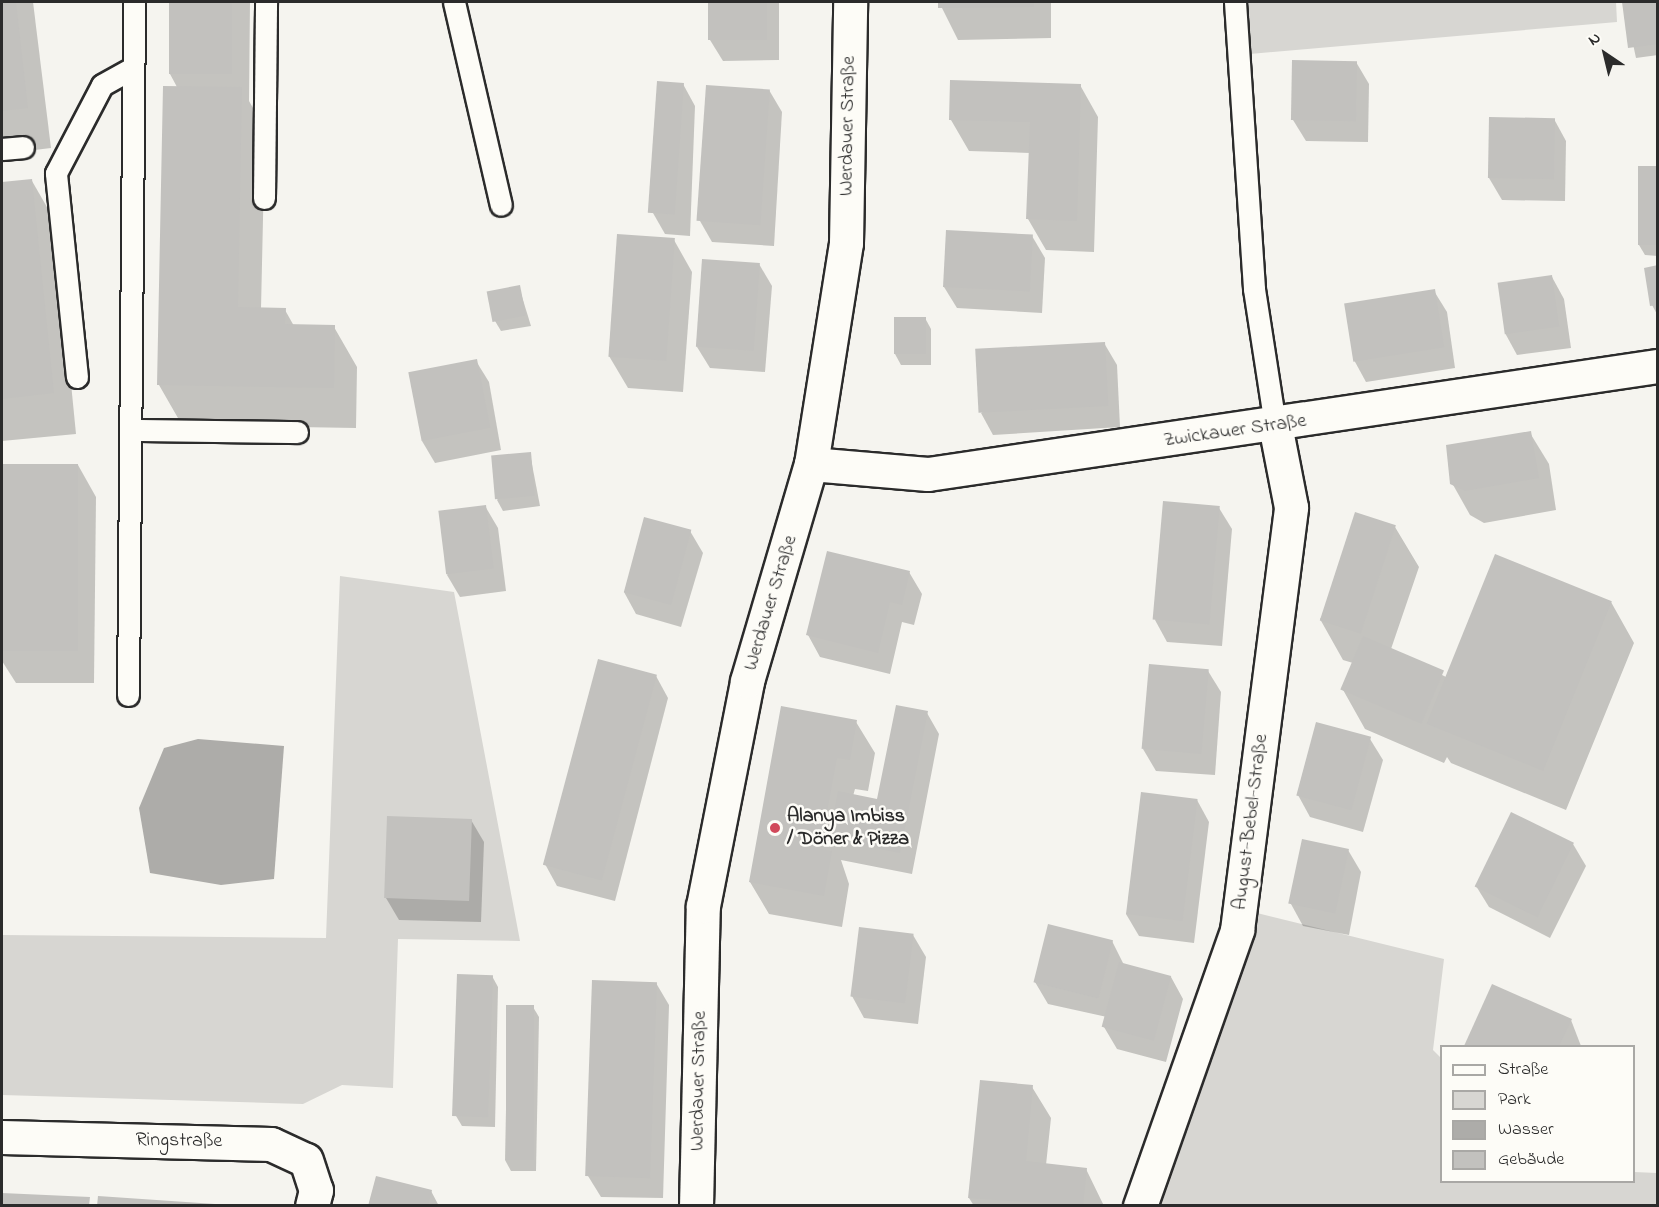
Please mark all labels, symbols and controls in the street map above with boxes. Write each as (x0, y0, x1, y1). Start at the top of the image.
north arrow (1575, 24, 1635, 84)
text: N (1583, 26, 1606, 52)
street label: Werdauer Straße (835, 56, 861, 196)
street label: Zwickauer Straße (1162, 409, 1308, 453)
street label: Werdauer Straße (739, 532, 803, 674)
street label: August-Bebel-Straße (1228, 733, 1274, 911)
place label: Alanya Imbiss / Döner & Pizza (787, 804, 909, 851)
marker: Alanya Imbiss / Döner & Pizza (768, 821, 782, 835)
street label: Werdauer Straße (686, 1011, 712, 1151)
legend (1440, 1045, 1635, 1183)
text: Straße (1498, 1057, 1548, 1083)
text: Park (1498, 1087, 1531, 1113)
text: Wasser (1498, 1117, 1554, 1143)
street label: Ringstraße (135, 1128, 223, 1154)
text: Gebäude (1498, 1147, 1564, 1173)

